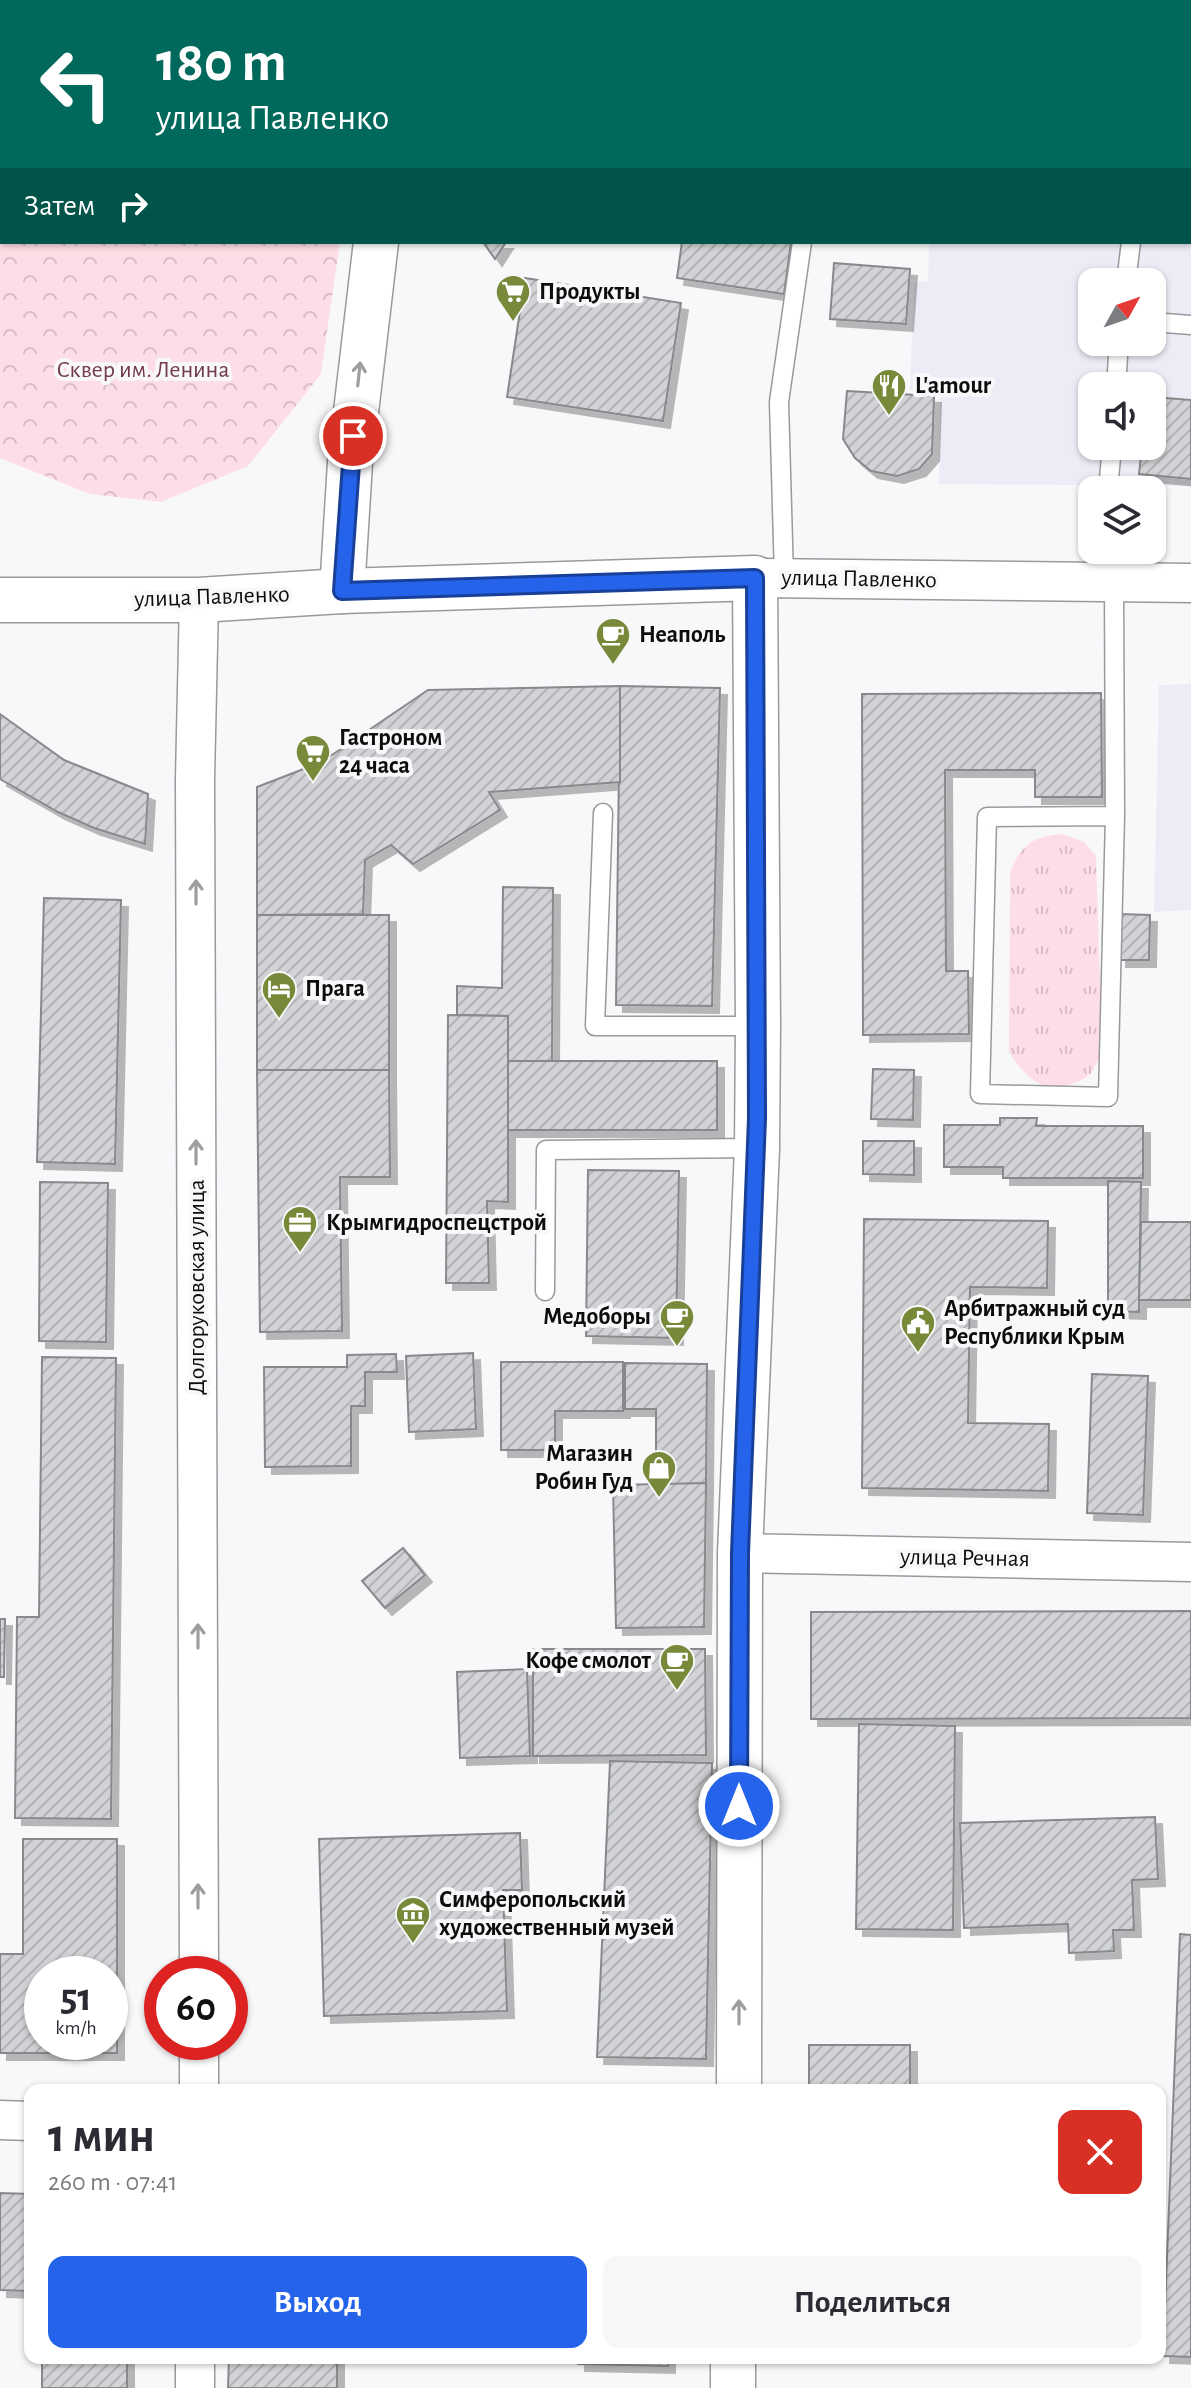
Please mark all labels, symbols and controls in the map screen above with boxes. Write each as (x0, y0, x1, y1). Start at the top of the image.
icon: left (24, 32, 128, 136)
text: 180 m (156, 35, 287, 91)
text: улица Павленко (156, 100, 389, 136)
icon: right (111, 184, 155, 228)
text: Затем (24, 191, 95, 221)
north arrow (1078, 268, 1166, 356)
map controls (1078, 268, 1166, 564)
supermarket icon: Продукты (494, 273, 532, 323)
place label: Продукты (539, 280, 640, 304)
park label: Сквер им. Ленина (57, 358, 229, 382)
one-way arrow (352, 361, 367, 388)
restaurant icon: L'amour (870, 367, 908, 417)
button: sound (1078, 372, 1166, 460)
place label: L'amour (915, 374, 992, 398)
pin (319, 402, 387, 470)
icon: arrive (331, 414, 375, 458)
button: layers (1078, 476, 1166, 564)
street label: улица Павленко (780, 566, 937, 592)
street label: улица Павленко (133, 582, 290, 612)
cafe icon: Неаполь (594, 616, 632, 666)
place label: Неаполь (639, 623, 725, 647)
place label: Гастроном 24 часа (339, 726, 442, 778)
supermarket icon: Гастроном 24 часа (294, 733, 332, 783)
one-way arrow (188, 879, 204, 906)
hotel icon: Прага (260, 970, 298, 1020)
place label: Прага (305, 977, 365, 1001)
one-way arrow (188, 1139, 204, 1166)
street label: Долгоруковская улица (185, 1179, 209, 1395)
office icon: Крымгидроспецстрой (281, 1204, 319, 1254)
place label: Крымгидроспецстрой (326, 1211, 547, 1235)
place label: Арбитражный суд Республики Крым (944, 1297, 1125, 1349)
cafe icon: Медоборы (658, 1298, 696, 1348)
public building icon: Арбитражный суд Республики Крым (899, 1304, 937, 1354)
place label: Медоборы (543, 1305, 651, 1329)
place label: Магазин Робин Гуд (534, 1442, 633, 1494)
shop icon: Магазин Робин Гуд (640, 1449, 678, 1499)
street label: улица Речная (899, 1545, 1030, 1571)
one-way arrow (190, 1623, 206, 1650)
cafe icon: Кофе смолот (658, 1642, 696, 1692)
place label: Кофе смолот (525, 1649, 652, 1673)
position arrow (697, 1764, 781, 1848)
one-way arrow (190, 1883, 206, 1910)
place label: Симферопольский художественный музей (439, 1888, 675, 1940)
museum icon: Симферопольский художественный музей (394, 1895, 432, 1945)
speed limit sign: 60 (144, 1956, 248, 2060)
text: 51 (60, 1978, 92, 2018)
one-way arrow (731, 1999, 747, 2026)
text: km/h (55, 2018, 97, 2038)
button: close (1058, 2110, 1142, 2194)
text: 1 мин (48, 2113, 155, 2161)
text: 260 m · 07:41 (48, 2169, 177, 2195)
button: Выход (48, 2256, 587, 2348)
button: Поделиться (603, 2256, 1142, 2348)

